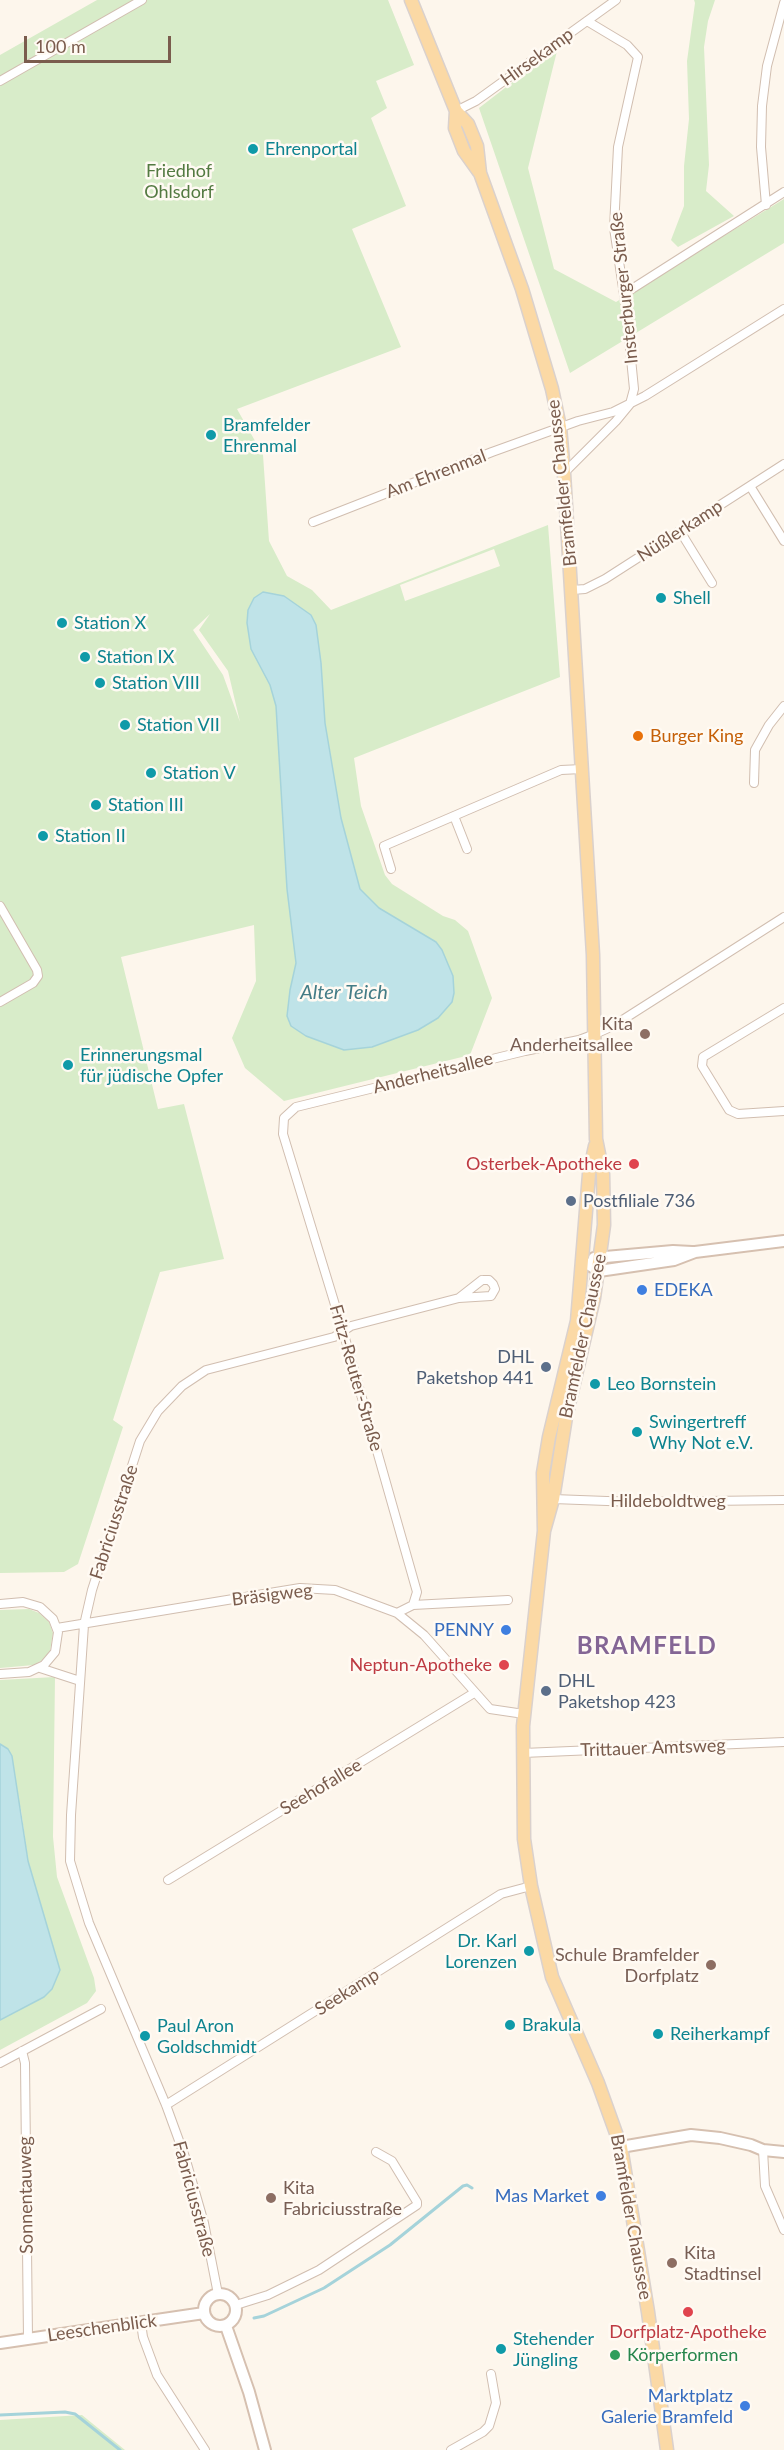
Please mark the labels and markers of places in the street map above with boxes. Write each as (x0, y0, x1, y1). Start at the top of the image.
place label: Ehrenportal (265, 138, 358, 160)
marker: Ehrenportal (246, 142, 260, 156)
place label: Bramfelder Ehrenmal (223, 414, 310, 456)
marker: Bramfelder Ehrenmal (204, 428, 218, 442)
place label: Shell (673, 587, 711, 609)
marker: Shell (654, 591, 668, 605)
place label: Station X (74, 612, 146, 634)
marker: Station X (55, 616, 69, 630)
place label: Station IX (97, 646, 174, 668)
marker: Station IX (78, 650, 92, 664)
place label: Station VIII (112, 672, 200, 694)
marker: Station VIII (93, 676, 107, 690)
place label: Station VII (137, 714, 220, 736)
marker: Station VII (118, 718, 132, 732)
place label: Burger King (650, 725, 743, 747)
marker: Burger King (631, 729, 645, 743)
place label: Station V (163, 762, 236, 784)
marker: Station V (144, 766, 158, 780)
place label: Station III (108, 794, 184, 816)
marker: Station III (89, 798, 103, 812)
place label: Station II (55, 825, 126, 847)
marker: Station II (36, 829, 50, 843)
place label: Kita Anderheitsallee (510, 1013, 633, 1056)
marker: Kita Anderheitsallee (638, 1027, 652, 1041)
place label: Erinnerungsmal für jüdische Opfer (80, 1044, 223, 1086)
marker: Erinnerungsmal für jüdische Opfer (61, 1058, 75, 1072)
place label: Osterbek-Apotheke (466, 1153, 622, 1175)
marker: Osterbek-Apotheke (627, 1157, 641, 1171)
place label: Postfiliale 736 (583, 1190, 695, 1212)
marker: Postfiliale 736 (564, 1194, 578, 1208)
place label: EDEKA (654, 1279, 713, 1301)
marker: EDEKA (635, 1283, 649, 1297)
place label: DHL Paketshop 441 (416, 1346, 534, 1388)
marker: DHL Paketshop 441 (539, 1360, 553, 1374)
place label: Leo Bornstein (607, 1373, 716, 1395)
marker: Leo Bornstein (588, 1377, 602, 1391)
place label: Swingertreff Why Not e.V. (649, 1411, 753, 1454)
marker: Swingertreff Why Not e.V. (630, 1425, 644, 1439)
place label: PENNY (434, 1619, 494, 1641)
marker: PENNY (499, 1623, 513, 1637)
place label: Neptun-Apotheke (349, 1654, 492, 1676)
marker: Neptun-Apotheke (497, 1658, 511, 1672)
place label: DHL Paketshop 423 (558, 1670, 676, 1712)
marker: DHL Paketshop 423 (539, 1684, 553, 1698)
place label: Dr. Karl Lorenzen (445, 1930, 517, 1972)
marker: Dr. Karl Lorenzen (522, 1944, 536, 1958)
place label: Schule Bramfelder Dorfplatz (555, 1944, 699, 1986)
marker: Schule Bramfelder Dorfplatz (704, 1958, 718, 1972)
place label: Brakula (522, 2014, 581, 2036)
place label: Paul Aron Goldschmidt (157, 2015, 257, 2058)
marker: Brakula (503, 2018, 517, 2032)
place label: Reiherkampf (670, 2023, 770, 2045)
marker: Reiherkampf (651, 2027, 665, 2041)
marker: Paul Aron Goldschmidt (138, 2029, 152, 2043)
place label: Kita Fabriciusstraße (283, 2177, 402, 2220)
place label: Mas Market (495, 2185, 589, 2207)
marker: Mas Market (594, 2189, 608, 2203)
marker: Kita Fabriciusstraße (264, 2191, 278, 2205)
place label: Kita Stadtinsel (684, 2242, 762, 2284)
marker: Kita Stadtinsel (665, 2256, 679, 2270)
marker: Dorfplatz-Apotheke (681, 2305, 695, 2319)
place label: Dorfplatz-Apotheke (609, 2321, 767, 2343)
place label: Stehender Jüngling (513, 2328, 594, 2370)
marker: Stehender Jüngling (494, 2342, 508, 2356)
place label: Körperformen (627, 2344, 738, 2366)
marker: Körperformen (608, 2348, 622, 2362)
place label: Marktplatz Galerie Bramfeld (601, 2385, 733, 2428)
marker: Marktplatz Galerie Bramfeld (738, 2399, 752, 2413)

